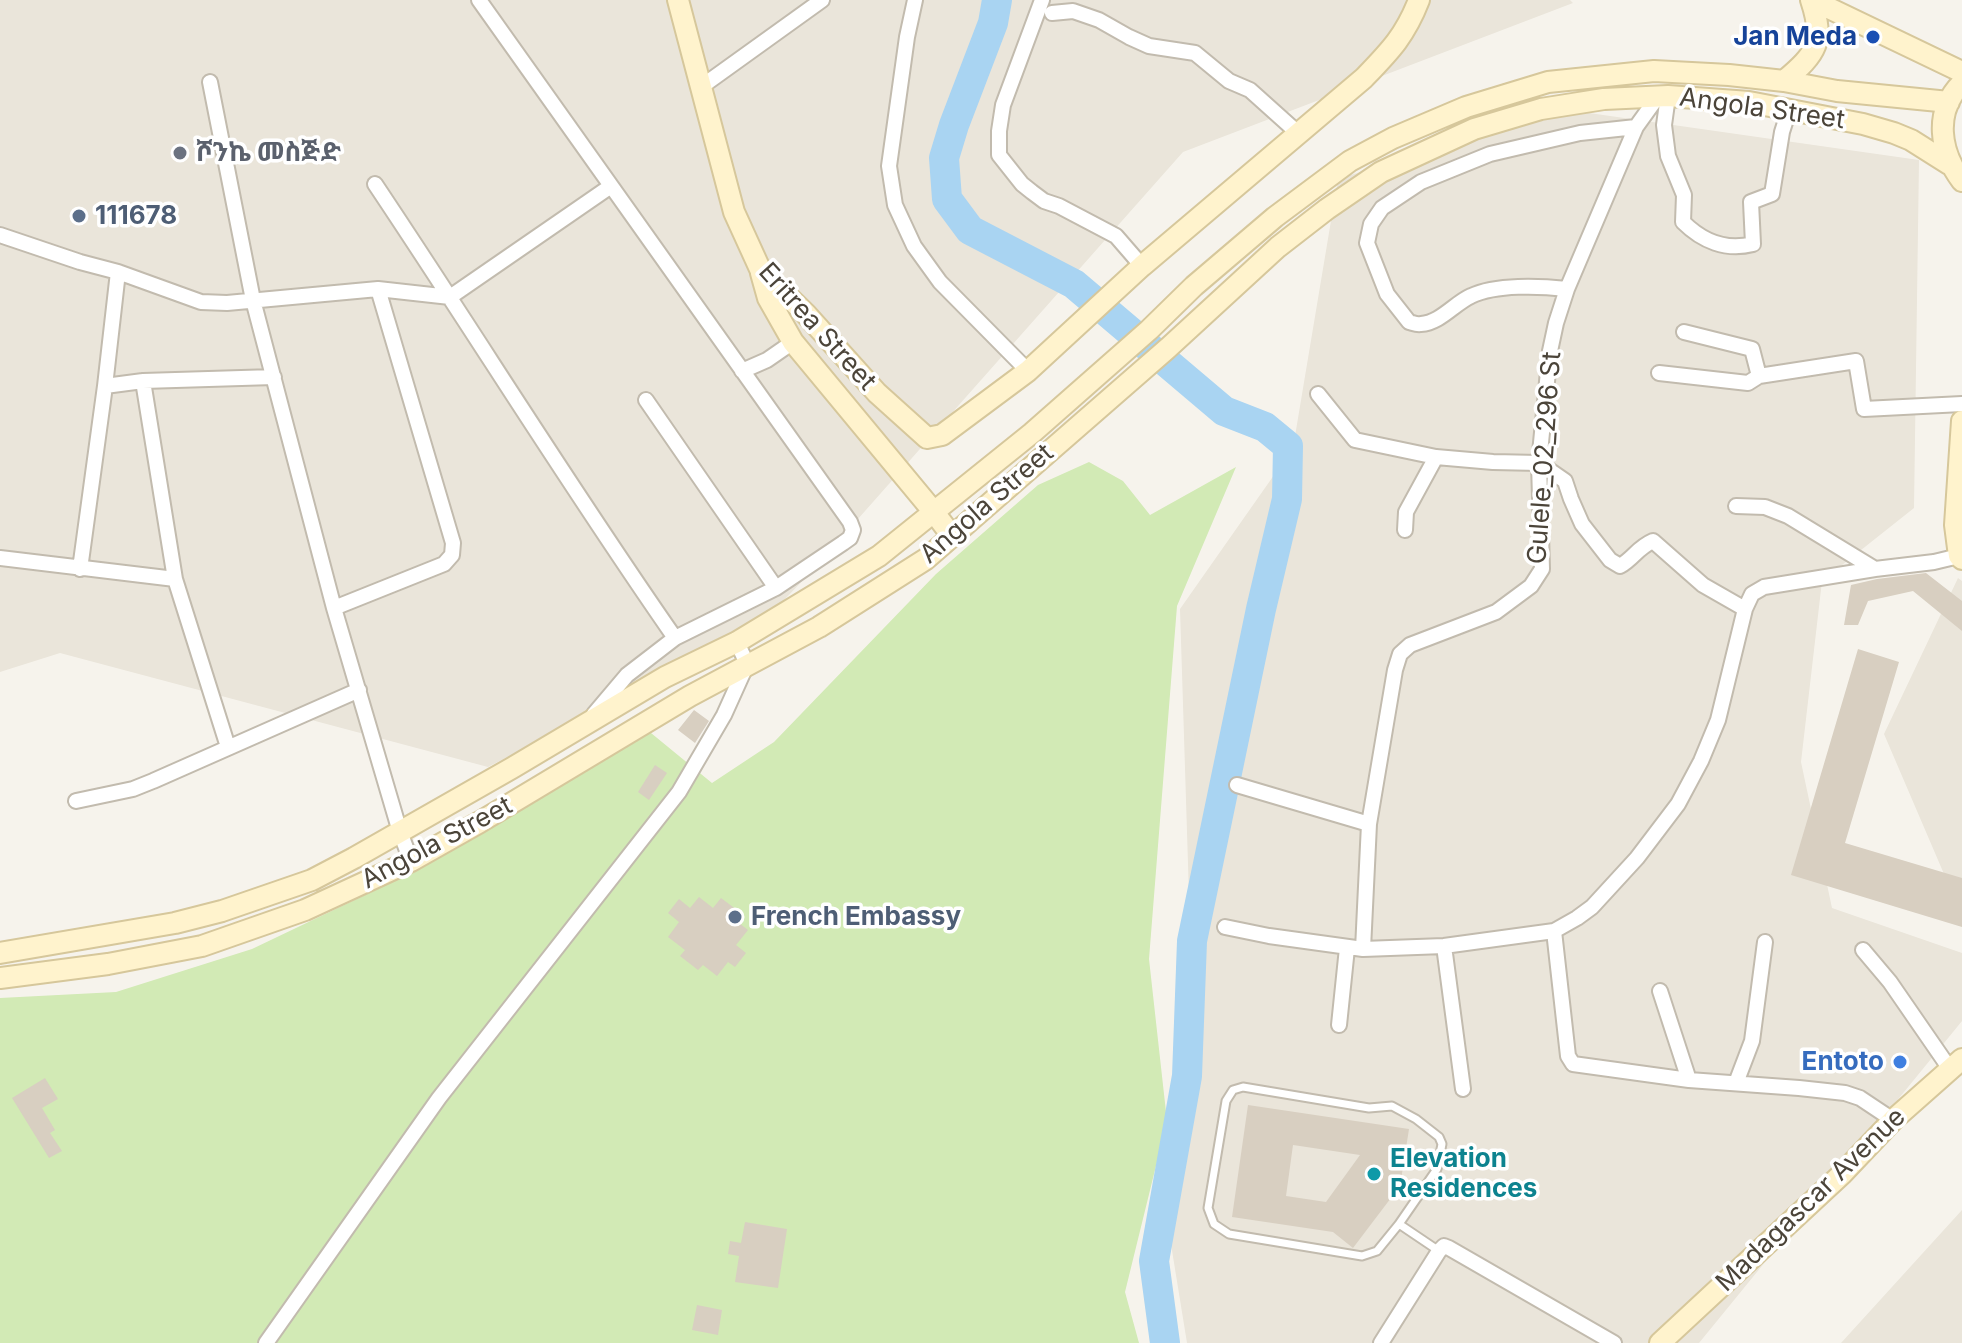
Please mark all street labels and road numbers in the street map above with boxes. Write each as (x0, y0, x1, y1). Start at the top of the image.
street label: Angola Street (1677, 82, 1847, 136)
street label: Eritrea Street (752, 257, 882, 397)
street label: Gulele_02_296 St (1522, 351, 1568, 565)
street label: Angola Street (914, 438, 1060, 570)
street label: Angola Street (356, 790, 518, 896)
street label: Madagascar Avenue (1710, 1102, 1912, 1298)

